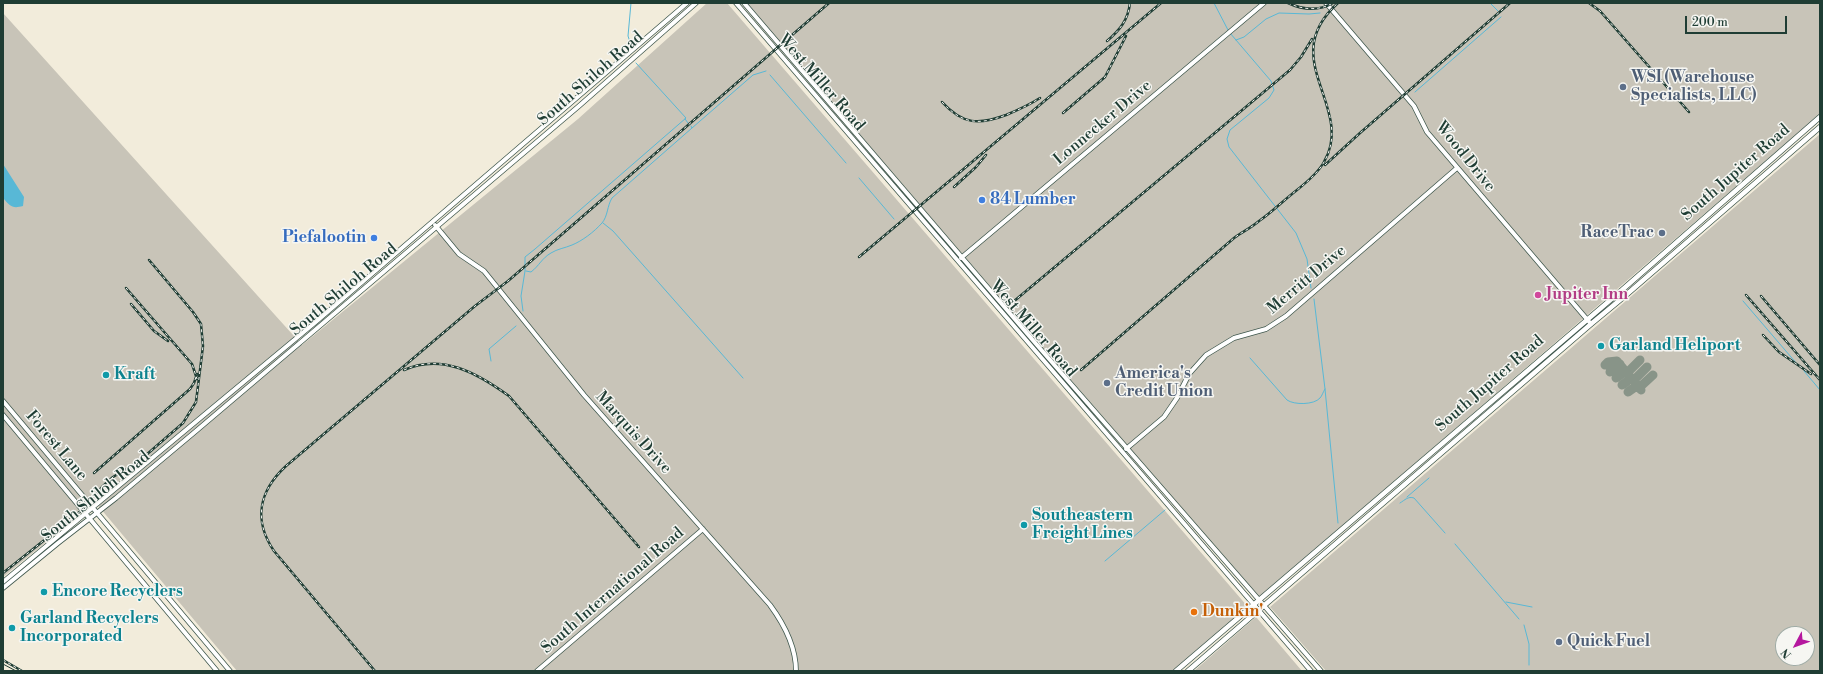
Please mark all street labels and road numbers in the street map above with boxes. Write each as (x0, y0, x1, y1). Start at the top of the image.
street label: South Shiloh Road (534, 28, 648, 130)
street label: West Miller Road (774, 31, 868, 135)
street label: Lonnecker Drive (1050, 76, 1156, 170)
street label: Wood Drive (1431, 118, 1499, 196)
street label: South Jupiter Road (1678, 121, 1794, 225)
street label: South Shiloh Road (287, 240, 401, 340)
street label: Merritt Drive (1264, 241, 1350, 319)
street label: West Miller Road (986, 277, 1080, 381)
street label: South Jupiter Road (1432, 332, 1548, 436)
street label: Marquis Drive (591, 388, 675, 478)
street label: Forest Lane (21, 407, 91, 485)
street label: South Shiloh Road (38, 447, 154, 547)
street label: South International Road (538, 524, 688, 658)

